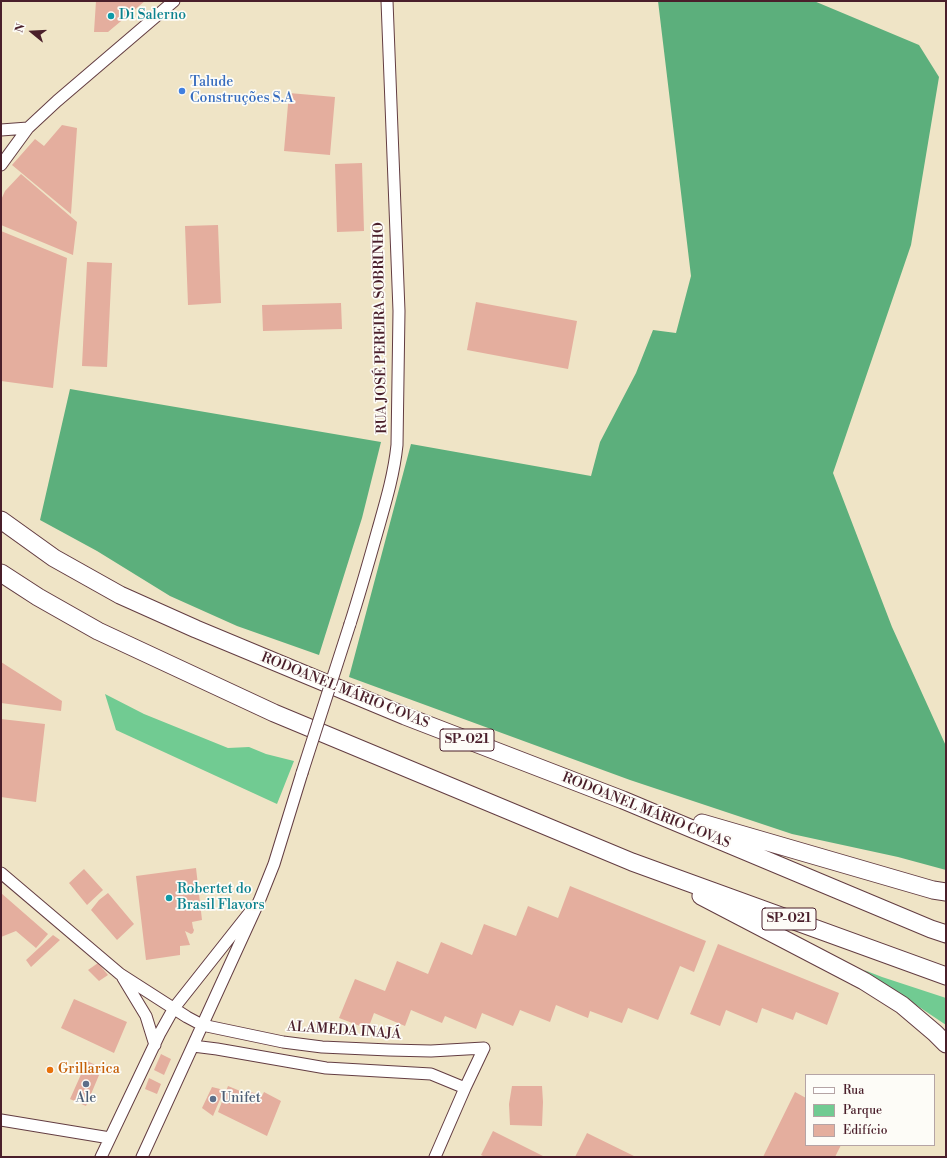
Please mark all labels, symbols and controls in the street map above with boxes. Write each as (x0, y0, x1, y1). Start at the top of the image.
place label: Di Salerno (119, 8, 186, 24)
marker: Di Salerno (106, 11, 116, 21)
north arrow (12, 12, 52, 52)
text: N (13, 22, 29, 35)
place label: Talude Construções S.A (190, 75, 294, 108)
marker: Talude Construções S.A (177, 86, 187, 96)
street label: RUA JOSÉ PEREIRA SOBRINHO (371, 222, 391, 434)
street label: RODOANEL MÁRIO COVAS (258, 650, 432, 732)
road number: SP-021 (440, 729, 494, 751)
street label: RODOANEL MÁRIO COVAS (559, 770, 733, 852)
place label: Robertet do Brasil Flavors (177, 882, 265, 914)
marker: Robertet do Brasil Flavors (164, 893, 174, 903)
road number: SP-021 (762, 908, 816, 930)
street label: ALAMEDA INAJÁ (286, 1019, 402, 1043)
place label: Grillarica (58, 1062, 120, 1078)
marker: Grillarica (45, 1065, 55, 1075)
legend (805, 1074, 935, 1146)
marker: Ale (81, 1079, 91, 1089)
text: Rua (843, 1083, 864, 1098)
place label: Ale (76, 1091, 96, 1107)
place label: Unifet (221, 1091, 261, 1107)
marker: Unifet (208, 1094, 218, 1104)
text: Parque (843, 1103, 882, 1118)
text: Edifício (843, 1123, 887, 1138)

